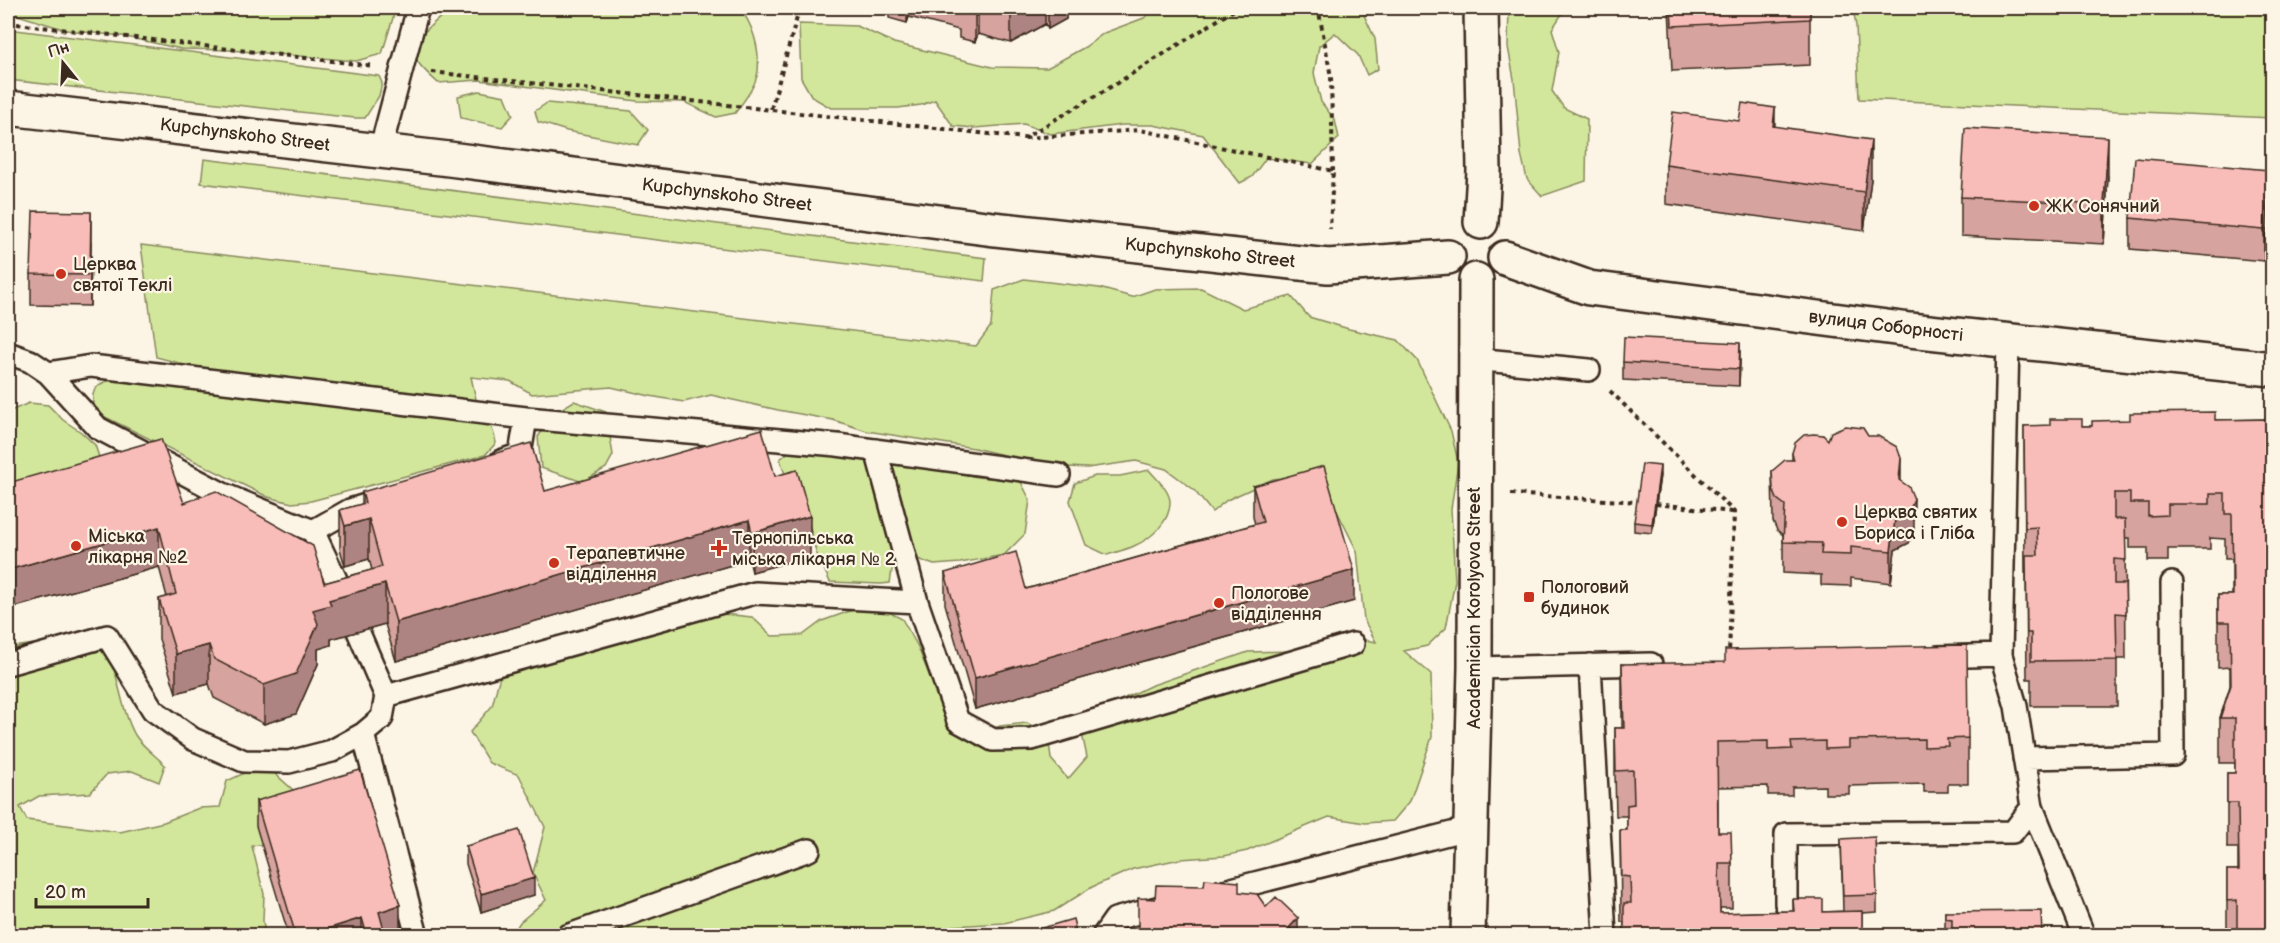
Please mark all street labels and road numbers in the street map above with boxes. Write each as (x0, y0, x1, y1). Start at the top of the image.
street label: Kupchynskoho Street (159, 114, 332, 156)
street label: Kupchynskoho Street (641, 174, 814, 216)
street label: Kupchynskoho Street (1124, 234, 1297, 272)
street label: вулиця Соборності (1807, 306, 1965, 346)
street label: Academician Korolyova Street (1464, 487, 1485, 729)

